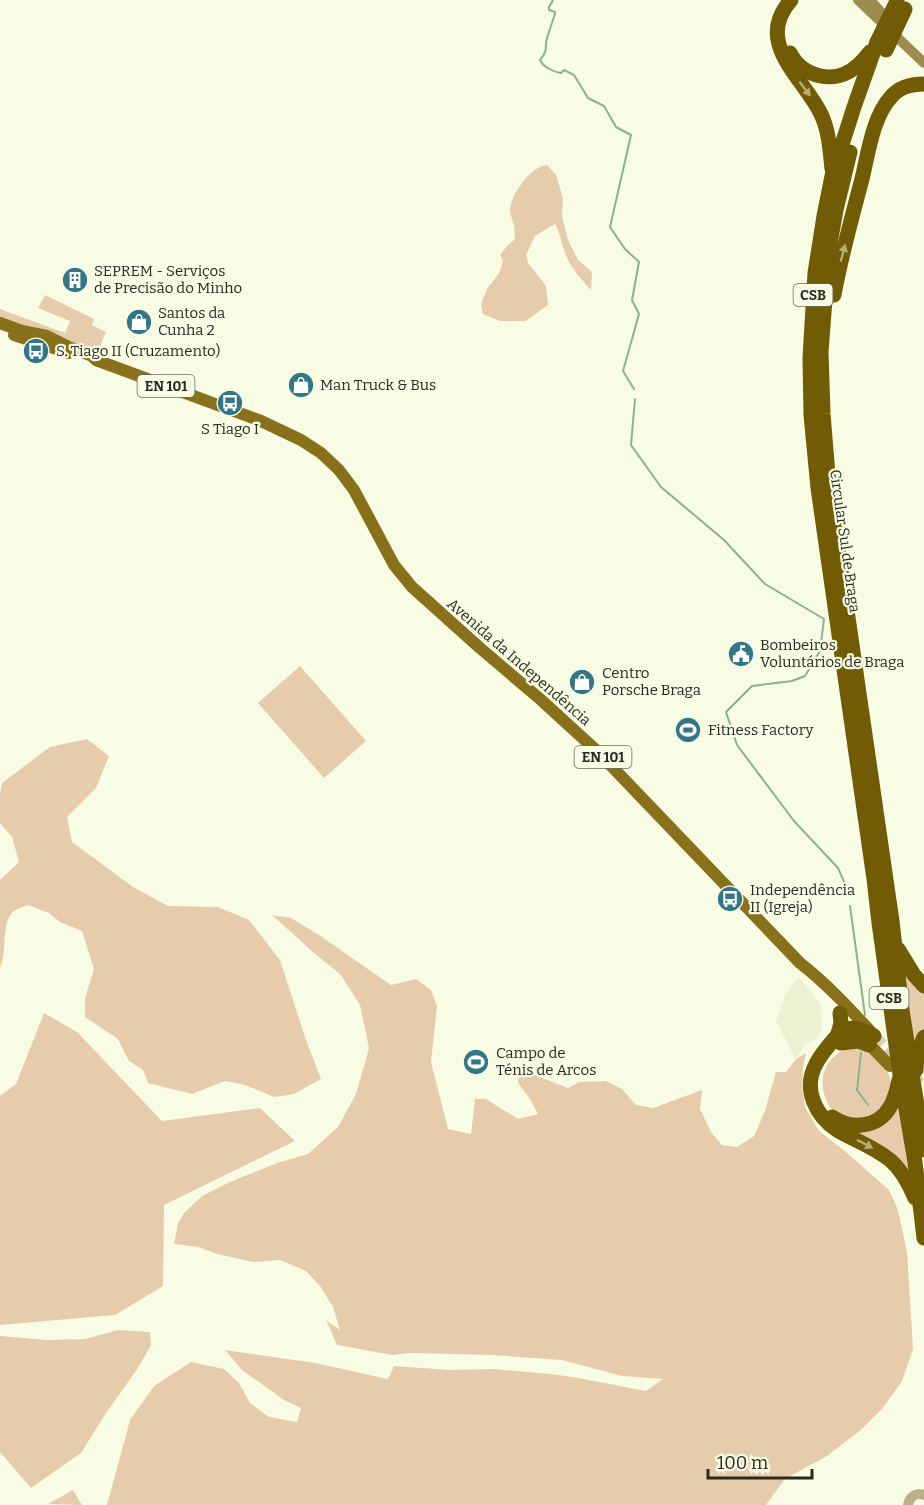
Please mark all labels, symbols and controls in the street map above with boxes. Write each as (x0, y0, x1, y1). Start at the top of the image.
one-way arrow (799, 81, 811, 97)
one-way arrow (838, 244, 848, 262)
place label: SEPREM - Serviços de Precisão do Minho (94, 262, 242, 297)
building icon: SEPREM - Serviços de Precisão do Minho (60, 265, 90, 295)
road number: CSB (794, 284, 832, 306)
place label: Santos da Cunha 2 (158, 304, 225, 339)
shop icon: Santos da Cunha 2 (124, 307, 154, 337)
bus stop icon: S. Tiago II (Cruzamento) (21, 336, 51, 366)
place label: S. Tiago II (Cruzamento) (56, 342, 220, 360)
shop icon: Man Truck & Bus (286, 370, 316, 400)
road number: EN 101 (138, 375, 195, 397)
place label: Man Truck & Bus (320, 376, 436, 394)
bus stop icon: S Tiago I (215, 388, 245, 418)
place label: S Tiago I (201, 420, 259, 438)
street label: Circular Sul de Braga (826, 468, 864, 614)
street label: Avenida da Independência (443, 595, 595, 729)
place label: Bombeiros Voluntários de Braga (760, 636, 904, 671)
public building icon: Bombeiros Voluntários de Braga (726, 639, 756, 669)
place label: Centro Porsche Braga (602, 664, 701, 699)
shop icon: Centro Porsche Braga (567, 667, 597, 697)
sports icon: Fitness Factory (673, 715, 703, 745)
place label: Fitness Factory (708, 721, 813, 739)
road number: EN 101 (574, 746, 632, 768)
place label: Independência II (Igreja) (750, 881, 855, 916)
bus stop icon: Independência II (Igreja) (715, 884, 745, 914)
road number: CSB (870, 987, 908, 1009)
place label: Campo de Ténis de Arcos (496, 1044, 596, 1079)
sports icon: Campo de Ténis de Arcos (461, 1047, 491, 1077)
one-way arrow (856, 1139, 873, 1149)
scale bar (708, 1442, 812, 1480)
text: 100 m (717, 1452, 768, 1474)

